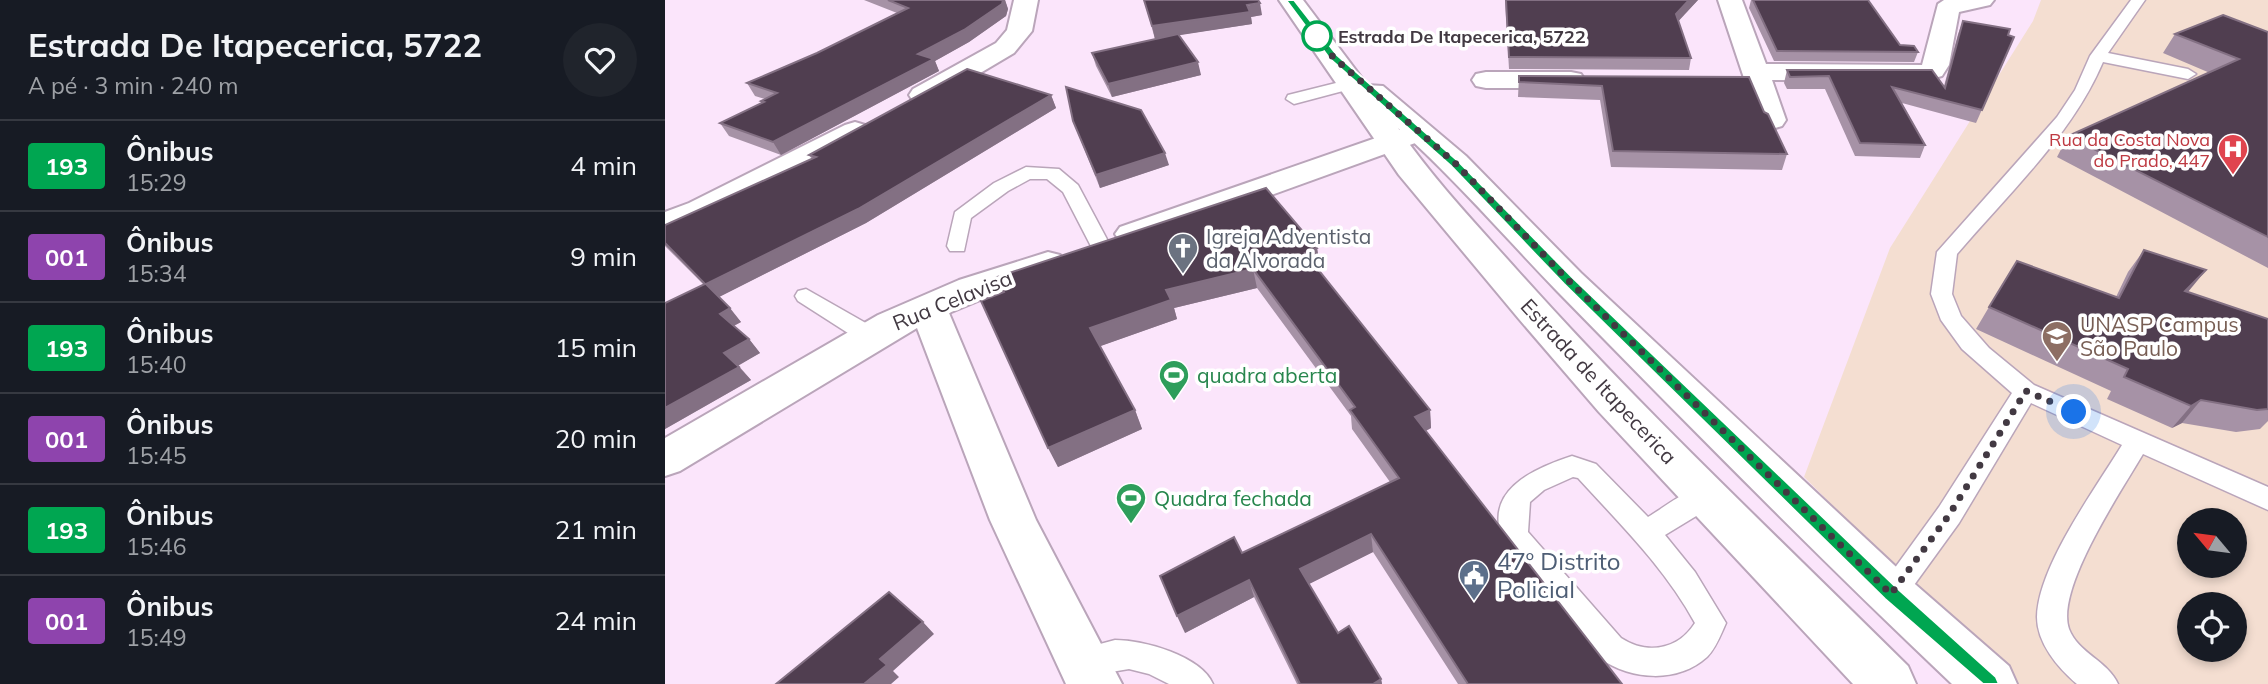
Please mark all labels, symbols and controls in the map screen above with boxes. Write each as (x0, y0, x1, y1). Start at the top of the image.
marker: Estrada De Itapecerica, 5722 (1302, 21, 1332, 51)
button: heart (563, 23, 637, 97)
text: Estrada De Itapecerica, 5722 (28, 24, 482, 65)
place label: Estrada De Itapecerica, 5722 (1338, 25, 1586, 48)
text: A pé · 3 min · 240 m (28, 71, 238, 100)
place label: Rua da Costa Nova do Prado, 447 (2049, 128, 2210, 172)
hospital icon: Rua da Costa Nova do Prado, 447 (2216, 132, 2250, 176)
text: Ônibus (126, 135, 214, 168)
text: 4 min (570, 149, 637, 182)
text: 193 (45, 151, 88, 181)
text: 15:29 (126, 168, 186, 197)
place label: Igreja Adventista da Alvorada (1206, 223, 1371, 273)
text: Ônibus (126, 226, 214, 259)
church icon: Igreja Adventista da Alvorada (1166, 231, 1200, 275)
text: 9 min (570, 240, 637, 273)
text: 001 (45, 242, 88, 272)
text: 15:34 (126, 259, 186, 288)
street label: Rua Celavisa (889, 264, 1015, 336)
street label: Estrada de Itapecerica (1516, 293, 1682, 469)
place label: UNASP Campus São Paulo (2080, 311, 2239, 361)
text: Ônibus (126, 317, 214, 350)
school or university icon: UNASP Campus São Paulo (2040, 319, 2074, 363)
text: 15 min (555, 331, 637, 364)
text: 193 (45, 333, 88, 363)
text: 15:40 (126, 350, 186, 379)
sports icon: quadra aberta (1157, 358, 1191, 402)
place label: quadra aberta (1197, 362, 1337, 388)
your location (2056, 394, 2091, 429)
text: Ônibus (126, 408, 214, 441)
text: 20 min (555, 422, 637, 455)
text: 001 (45, 424, 88, 454)
text: 15:45 (126, 441, 186, 470)
sports icon: Quadra fechada (1114, 481, 1148, 525)
place label: Quadra fechada (1154, 485, 1312, 511)
text: Ônibus (126, 499, 214, 532)
north arrow (2177, 508, 2247, 578)
map controls (2177, 508, 2247, 662)
text: 21 min (555, 513, 637, 546)
text: 193 (45, 515, 88, 545)
text: 15:46 (126, 532, 186, 561)
place label: 47º Distrito Policial (1497, 546, 1620, 604)
public building icon: 47º Distrito Policial (1457, 558, 1491, 602)
text: Ônibus (126, 590, 214, 623)
button: locate (2177, 592, 2247, 662)
text: 24 min (555, 604, 637, 637)
text: 001 (45, 606, 88, 636)
text: 15:49 (126, 623, 186, 652)

